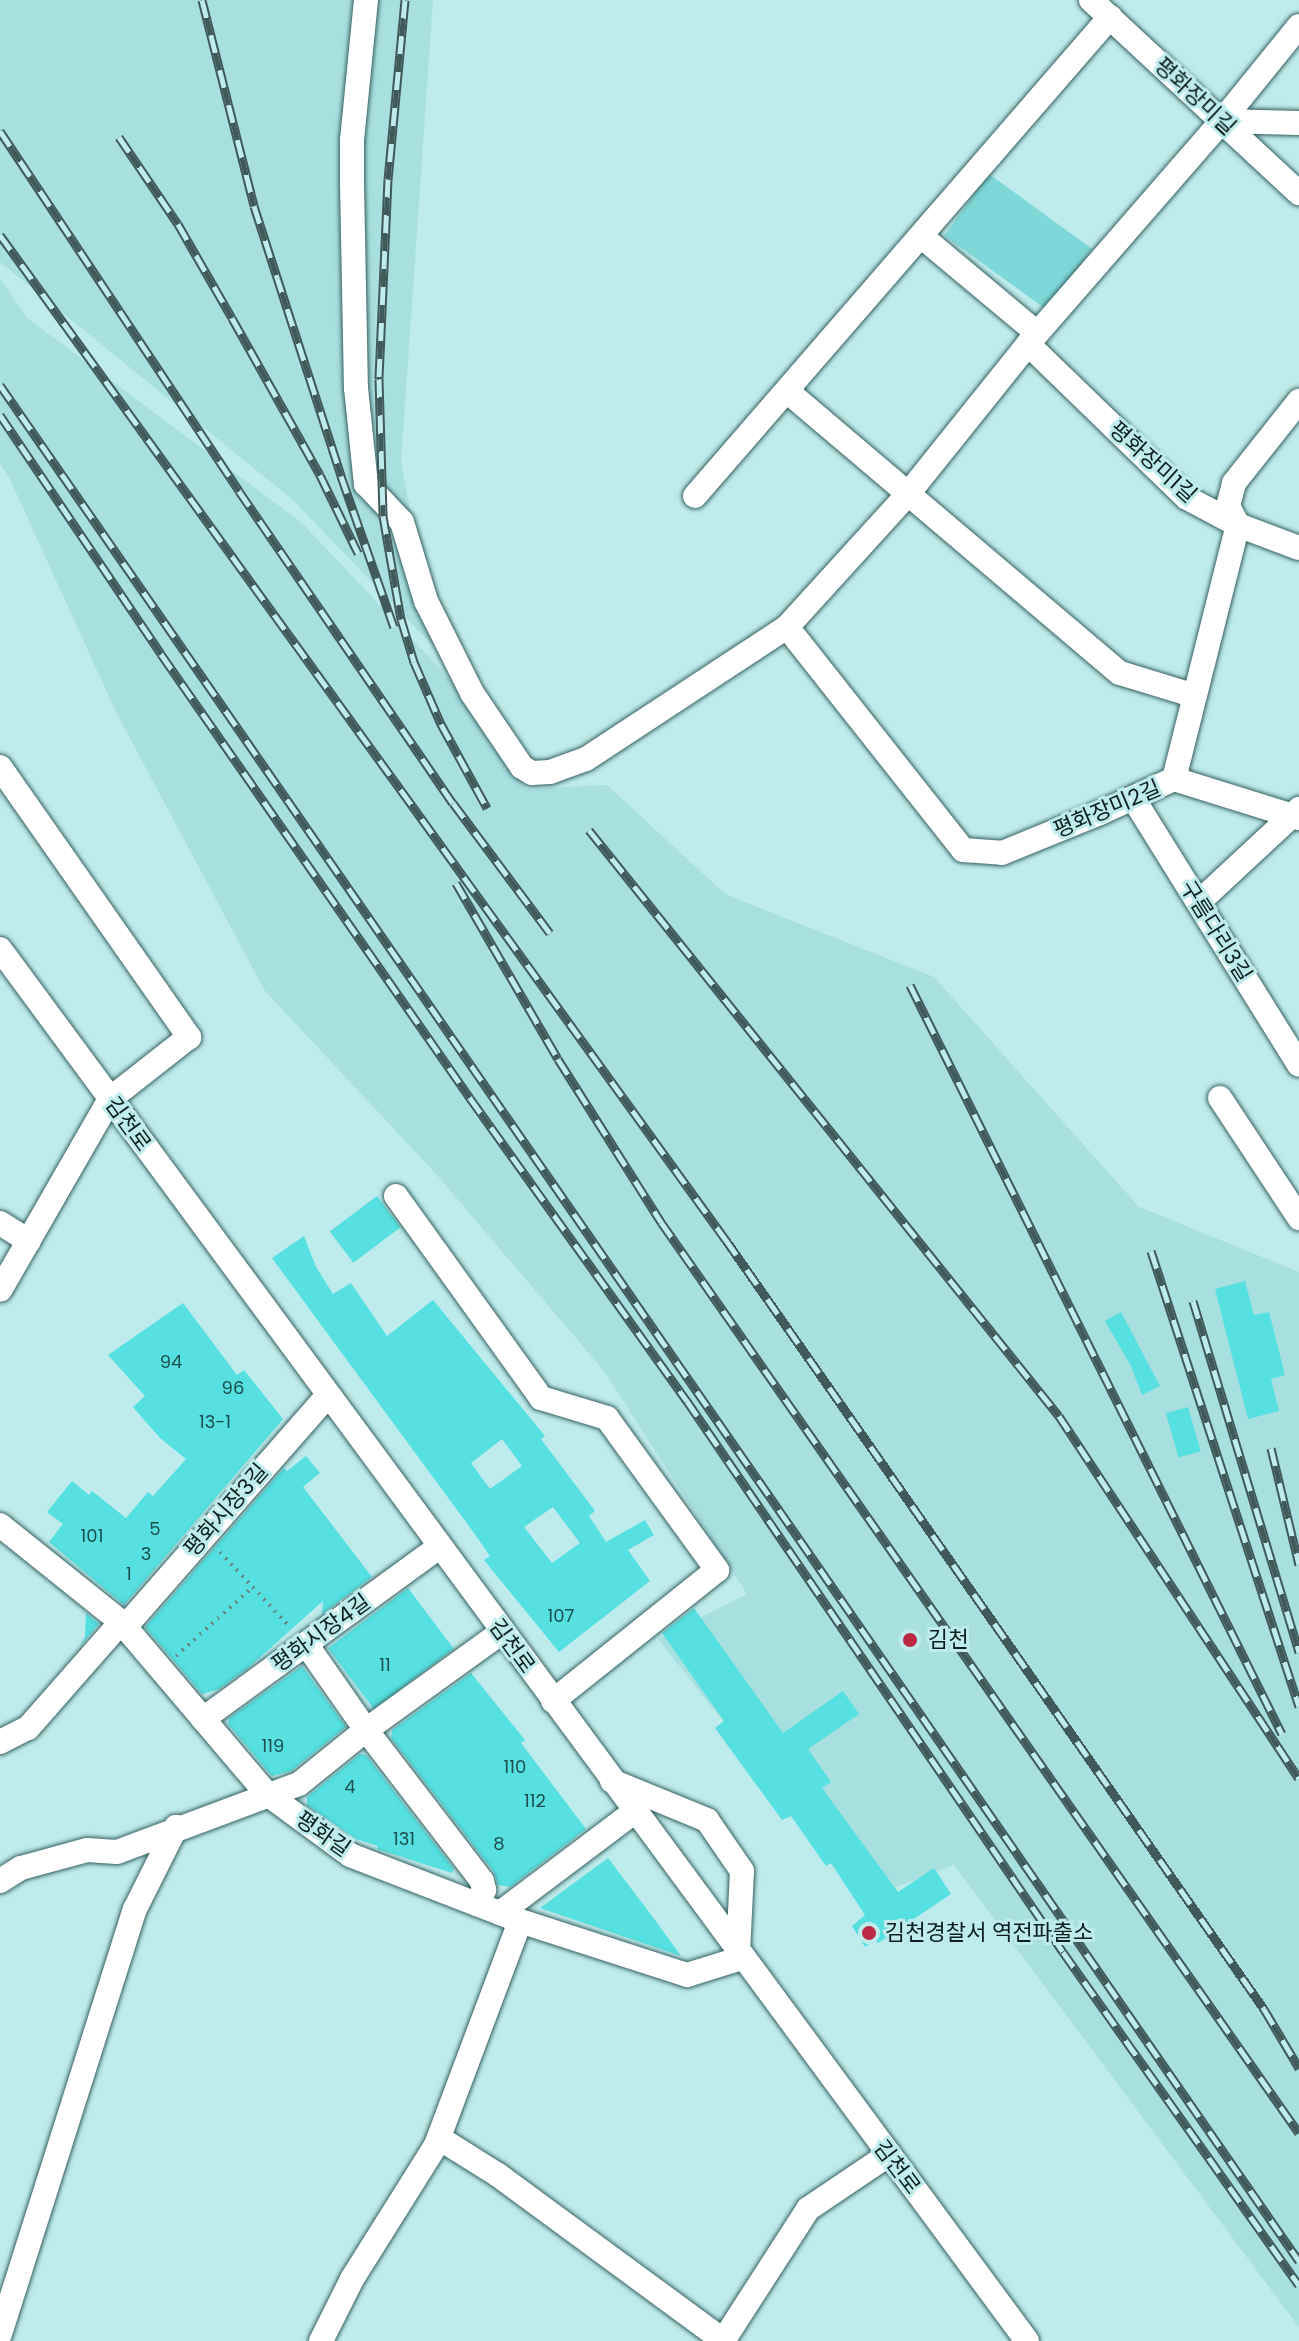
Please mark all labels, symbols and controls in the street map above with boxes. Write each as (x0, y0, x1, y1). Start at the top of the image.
street label: 평화장미길 (1149, 52, 1241, 140)
street label: 평화장미1길 (1104, 416, 1202, 508)
street label: 평화장미2길 (1049, 775, 1165, 843)
street label: 구름다리3길 (1175, 876, 1257, 986)
street label: 김천로 (99, 1092, 157, 1156)
house number: 94 (160, 1351, 182, 1373)
house number: 96 (222, 1377, 244, 1399)
house number: 13-1 (199, 1411, 231, 1433)
street label: 평화시장3길 (179, 1458, 273, 1562)
house number: 5 (149, 1518, 161, 1540)
house number: 101 (81, 1525, 103, 1547)
house number: 3 (141, 1543, 151, 1565)
house number: 1 (126, 1563, 132, 1585)
street label: 평화시장4길 (267, 1589, 375, 1677)
house number: 107 (548, 1605, 574, 1627)
street label: 김천로 (483, 1614, 541, 1678)
place label: 김천 (928, 1627, 968, 1653)
marker: 김천 (899, 1629, 921, 1651)
house number: 11 (379, 1654, 391, 1676)
house number: 119 (262, 1735, 284, 1757)
house number: 110 (504, 1756, 526, 1778)
house number: 4 (344, 1776, 356, 1798)
house number: 112 (524, 1790, 546, 1812)
street label: 평화길 (291, 1806, 355, 1862)
house number: 131 (393, 1828, 415, 1850)
house number: 8 (493, 1833, 505, 1855)
place label: 김천경찰서 역전파출소 (885, 1920, 1093, 1946)
marker: 김천경찰서 역전파출소 (860, 1924, 878, 1942)
street label: 김천로 (868, 2135, 926, 2199)

